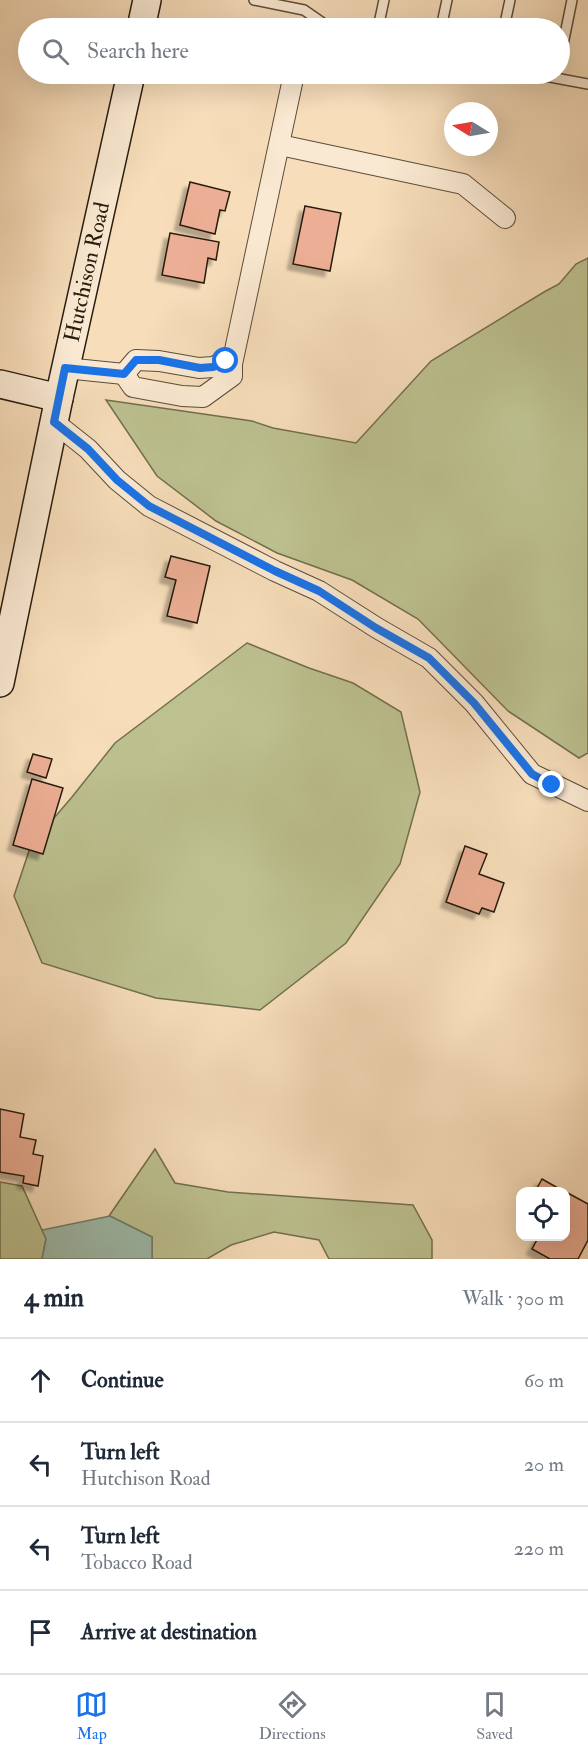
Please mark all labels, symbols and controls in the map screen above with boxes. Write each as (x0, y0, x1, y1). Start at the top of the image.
search box (18, 18, 570, 84)
icon: search (39, 35, 72, 68)
text: Search here (87, 37, 189, 65)
north arrow (444, 102, 498, 156)
street label: Hutchison Road (58, 199, 116, 345)
route start (212, 347, 238, 373)
route end (538, 771, 564, 797)
map controls (516, 1187, 570, 1241)
button: locate (516, 1187, 570, 1241)
text: 4 min (24, 1282, 84, 1314)
text: Walk · 300 m (462, 1286, 564, 1311)
icon: ahead (24, 1364, 57, 1397)
text: Continue (81, 1366, 164, 1394)
text: 60 m (524, 1368, 564, 1393)
text: Turn left (81, 1438, 160, 1466)
icon: left (24, 1448, 57, 1481)
text: 20 m (524, 1452, 564, 1477)
text: Hutchison Road (81, 1466, 211, 1491)
text: Turn left (81, 1522, 160, 1550)
icon: left (24, 1532, 57, 1565)
text: 220 m (514, 1536, 564, 1561)
text: Tobacco Road (81, 1550, 193, 1575)
icon: arrive (24, 1616, 57, 1649)
text: Arrive at destination (81, 1618, 257, 1646)
tab: Map (75, 1688, 108, 1744)
tab: Directions (259, 1688, 326, 1744)
tab: Saved (476, 1688, 513, 1744)

